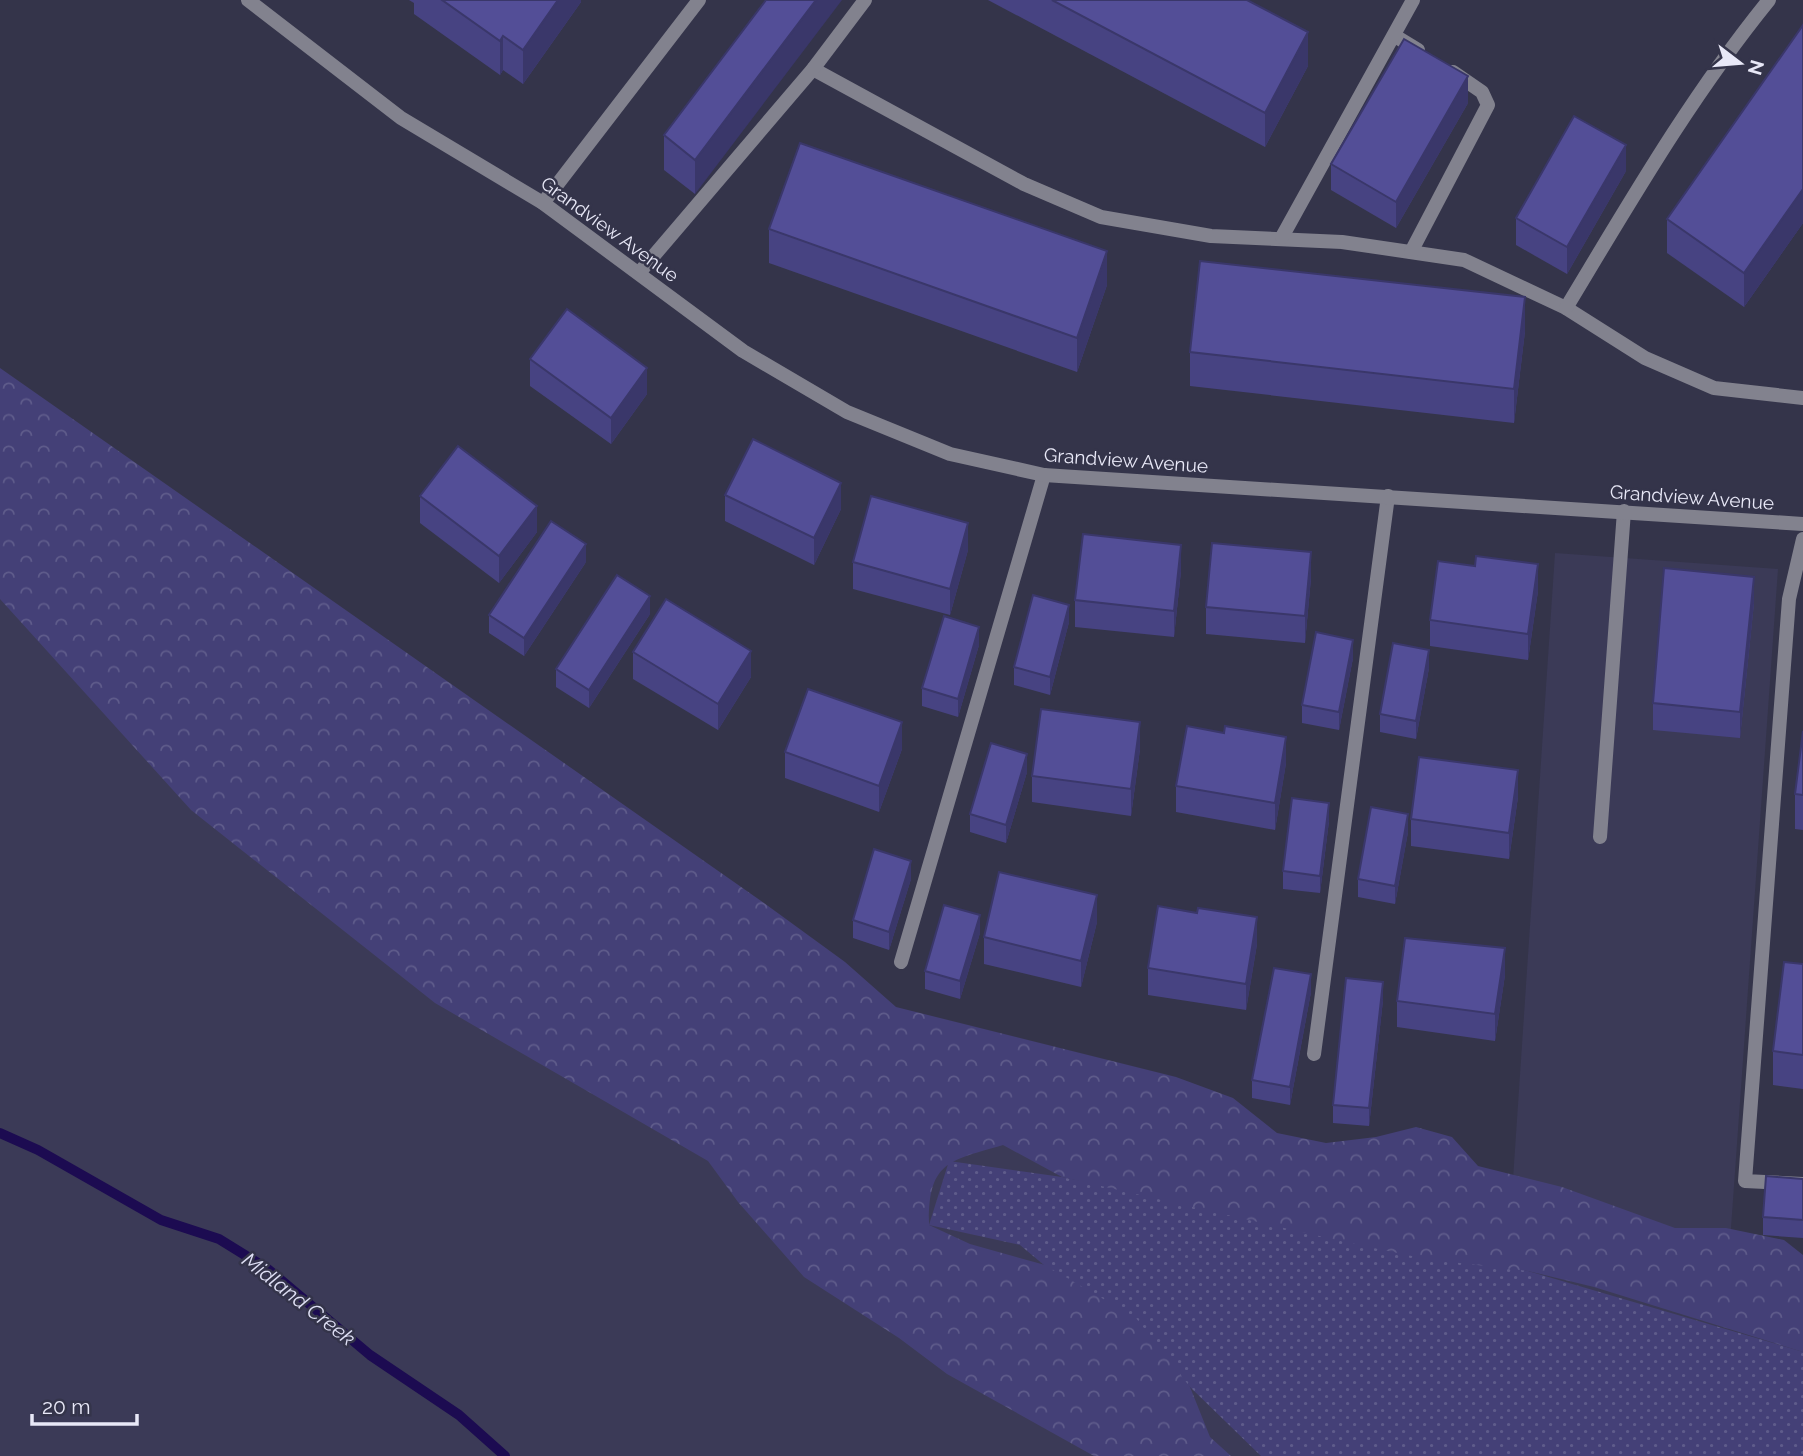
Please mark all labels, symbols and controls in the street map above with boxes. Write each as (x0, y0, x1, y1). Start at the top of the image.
north arrow (1705, 28, 1775, 98)
text: N (1744, 58, 1769, 78)
street label: Grandview Avenue (537, 172, 683, 286)
street label: Grandview Avenue (1043, 443, 1209, 477)
street label: Grandview Avenue (1609, 480, 1775, 514)
water label: Midland Creek (237, 1247, 361, 1351)
scale bar (32, 1382, 136, 1426)
text: 20 m (42, 1394, 90, 1419)

